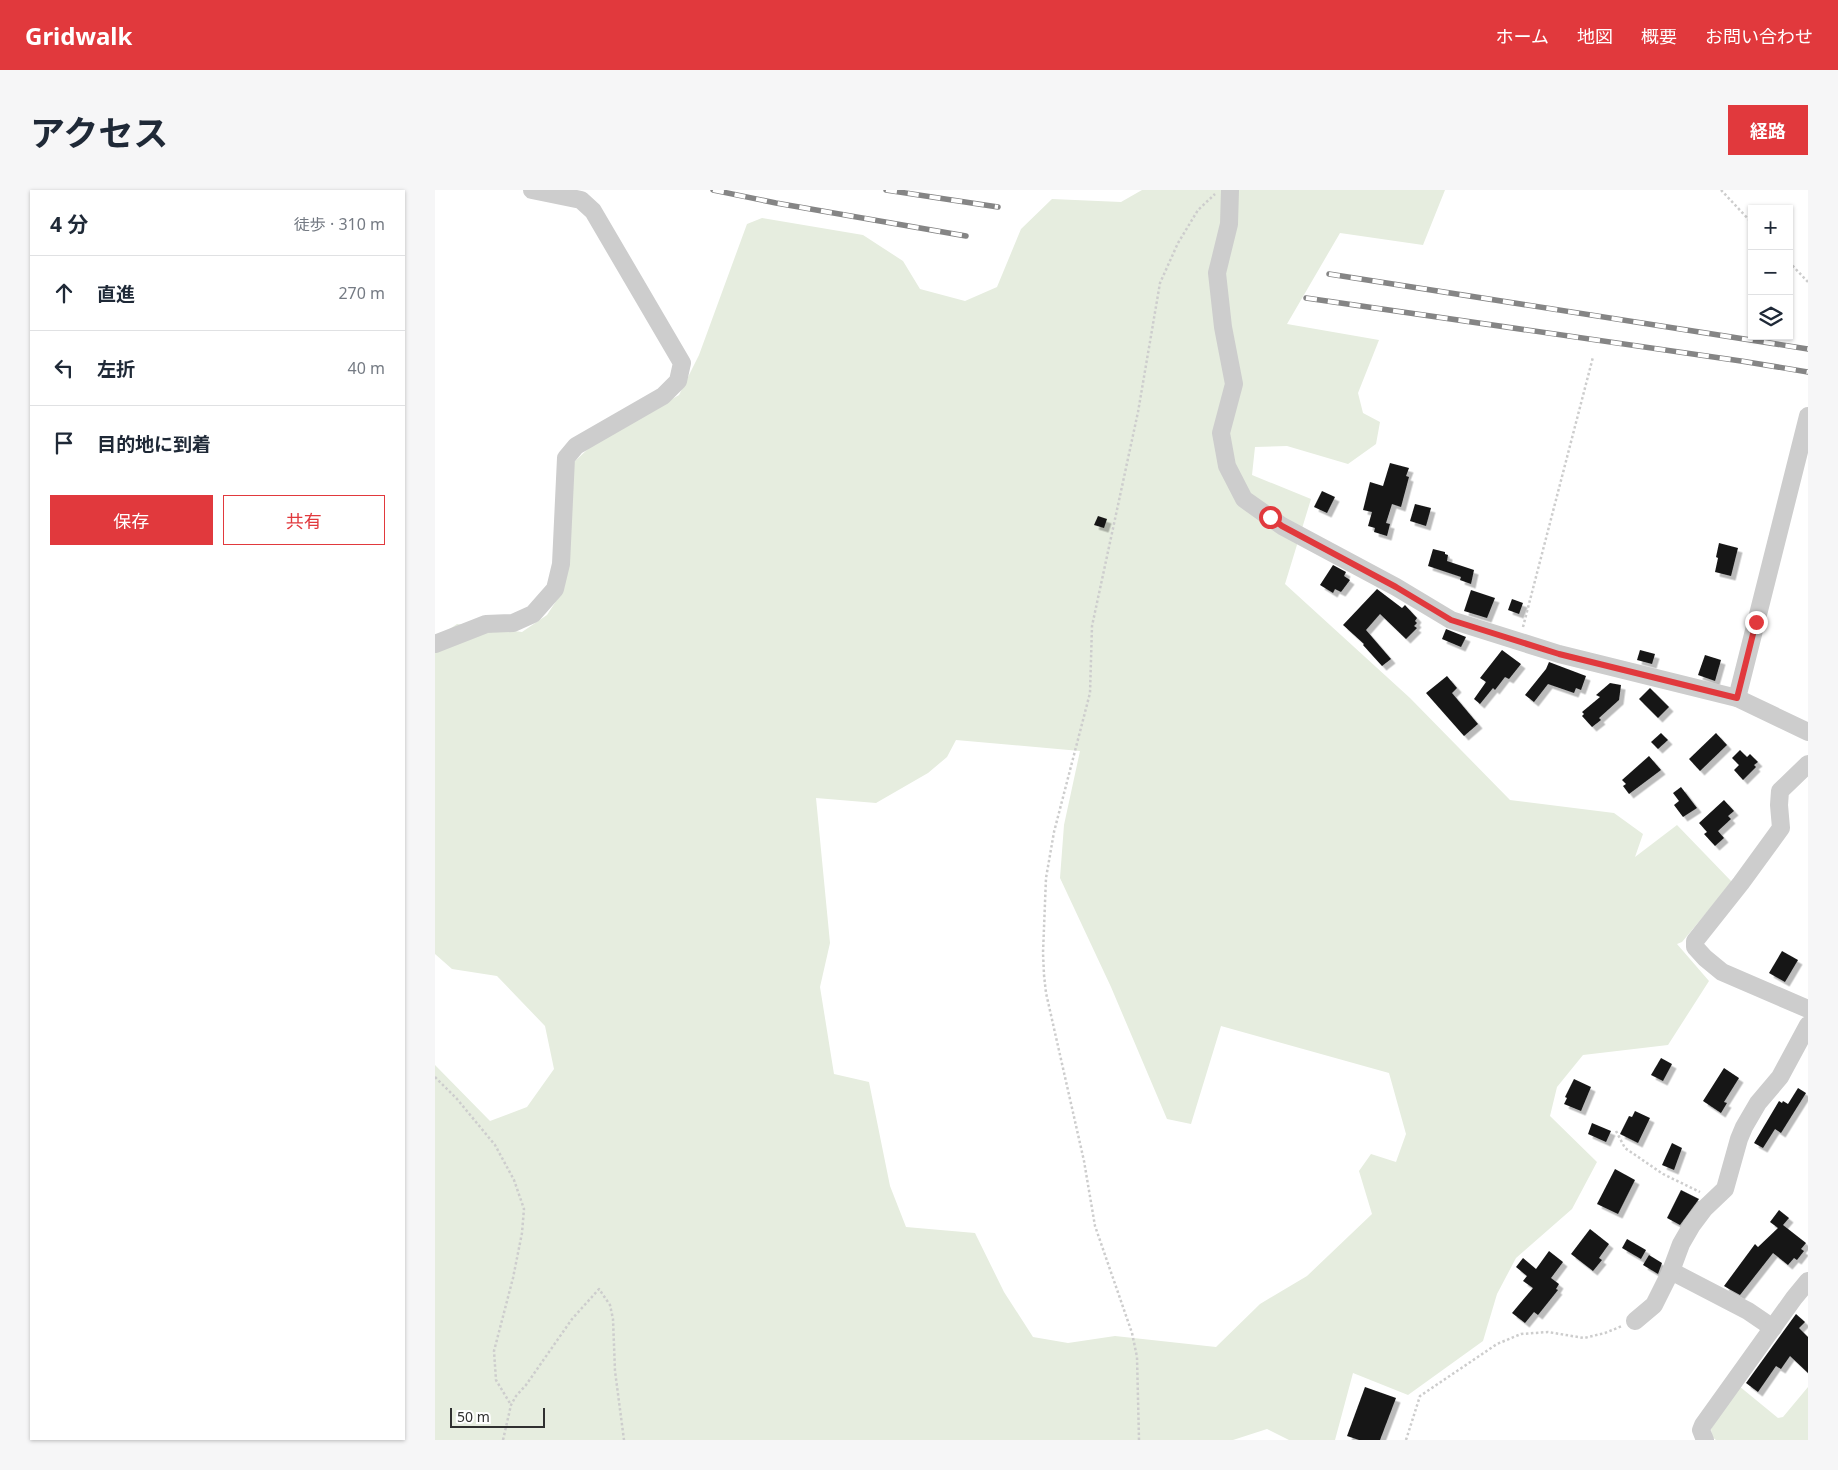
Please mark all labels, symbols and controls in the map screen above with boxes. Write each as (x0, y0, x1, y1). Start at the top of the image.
text: Gridwalk (25, 19, 132, 52)
text: ホーム (1496, 24, 1549, 48)
text: 地図 (1577, 24, 1613, 48)
text: 概要 (1641, 24, 1677, 48)
text: お問い合わせ (1705, 24, 1813, 48)
button: 経路 (1728, 105, 1808, 155)
text: アクセス (30, 109, 168, 156)
map controls (1748, 205, 1793, 340)
button: + (1748, 205, 1793, 250)
text: 4 分 (50, 210, 88, 238)
text: 徒歩 · 310 m (294, 213, 385, 235)
button: − (1748, 250, 1793, 295)
icon: ahead (50, 279, 78, 307)
text: 直進 (97, 281, 135, 307)
text: 270 m (338, 282, 385, 304)
button: layers (1748, 295, 1793, 340)
icon: left (50, 354, 78, 382)
text: 左折 (97, 356, 135, 382)
text: 40 m (348, 357, 385, 379)
icon: arrive (50, 429, 78, 457)
text: 目的地に到着 (97, 431, 211, 457)
button: 保存 (50, 495, 213, 545)
button: 共有 (223, 495, 385, 545)
route start (1259, 506, 1282, 529)
route end (1745, 611, 1768, 634)
scale bar (450, 1405, 545, 1428)
text: 50 m (457, 1407, 490, 1426)

